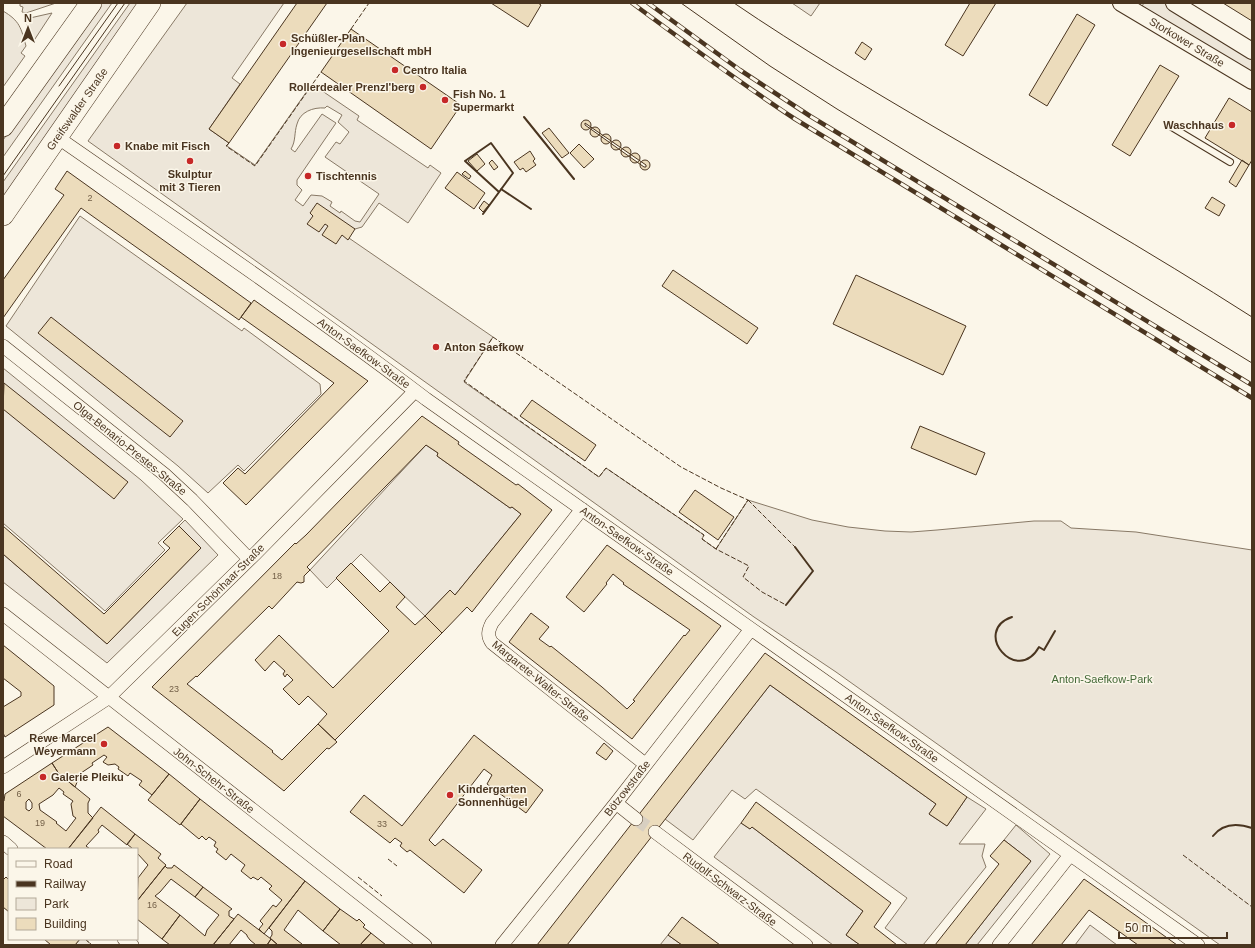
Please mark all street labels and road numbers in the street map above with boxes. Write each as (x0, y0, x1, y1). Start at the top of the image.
street label: Storkower Straße (1147, 15, 1227, 69)
street label: Greifswalder Straße (44, 65, 110, 153)
street label: Anton-Saefkow-Straße (315, 315, 413, 391)
street label: Olga-Benario-Prestes-Straße (71, 399, 189, 497)
street label: Anton-Saefkow-Straße (578, 504, 676, 578)
street label: Eugen-Schönhaar-Straße (169, 541, 267, 639)
street label: Margarete-Walter-Straße (490, 638, 592, 724)
street label: Anton-Saefkow-Straße (843, 691, 941, 765)
street label: John-Schehr-Straße (171, 745, 257, 815)
street label: Bötzowstraße (602, 758, 652, 818)
street label: Rudolf-Schwarz-Straße (681, 850, 779, 928)

